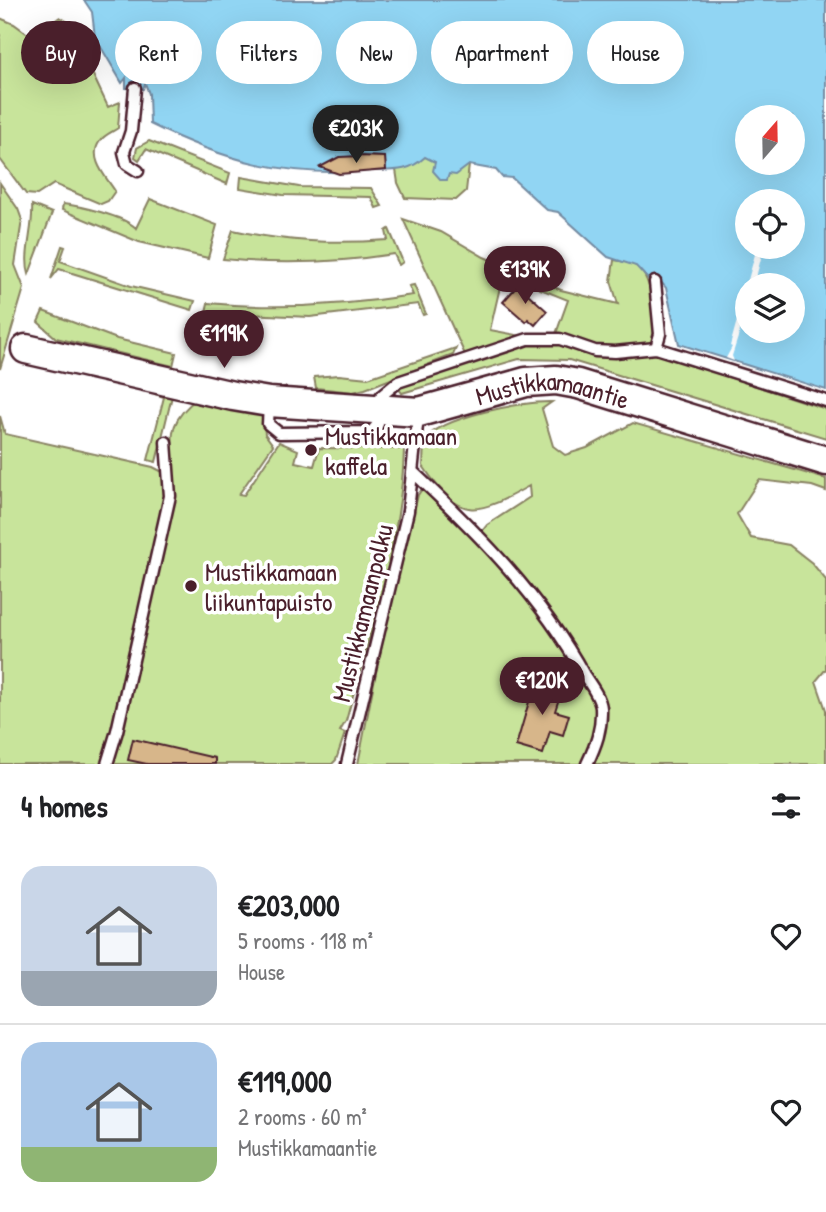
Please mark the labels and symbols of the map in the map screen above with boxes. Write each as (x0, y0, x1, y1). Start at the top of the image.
north arrow (735, 105, 805, 175)
pin: €203K (307, 106, 405, 165)
pin: €139K (476, 246, 574, 306)
pin: €119K (175, 310, 273, 370)
street label: Mustikkamaantie (471, 363, 634, 416)
place label: Mustikkamaan kaffela (325, 418, 457, 483)
marker: Mustikkamaan kaffela (303, 442, 319, 458)
street label: Mustikkamaanpolku (323, 520, 401, 706)
place label: Mustikkamaan liikuntapuisto (205, 554, 337, 619)
marker: Mustikkamaan liikuntapuisto (183, 578, 199, 594)
pin: €120K (493, 658, 591, 717)

